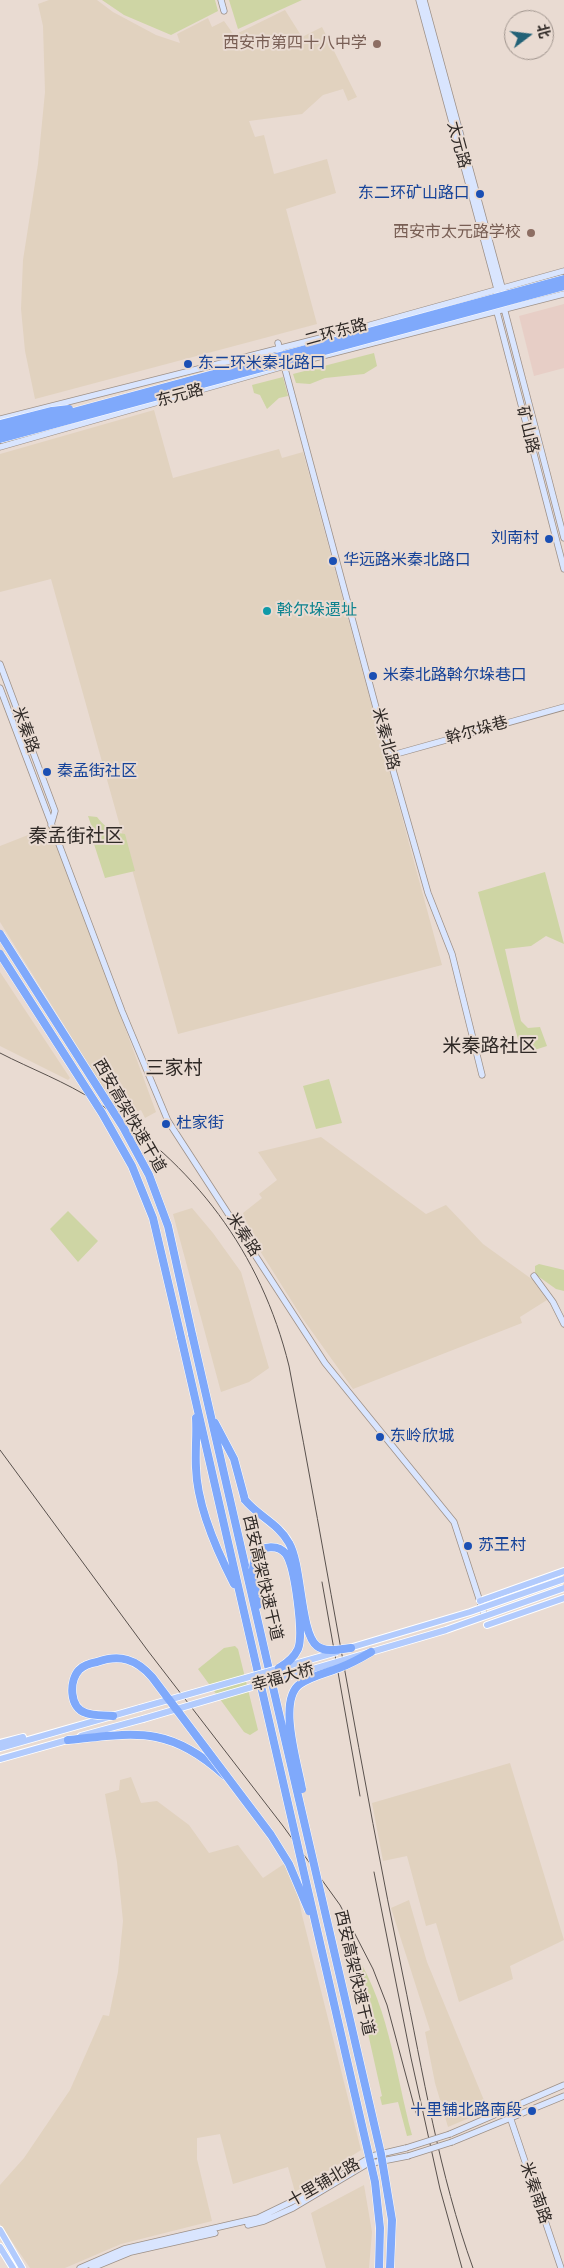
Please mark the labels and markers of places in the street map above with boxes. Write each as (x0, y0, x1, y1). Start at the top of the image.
place label: 西安市第四十八中学 (223, 34, 367, 54)
marker: 西安市第四十八中学 (371, 38, 383, 50)
place label: 东二环矿山路口 (358, 184, 470, 204)
marker: 东二环矿山路口 (474, 188, 486, 200)
place label: 西安市太元路学校 (393, 223, 521, 243)
marker: 西安市太元路学校 (525, 227, 537, 239)
place label: 东二环米秦北路口 (198, 354, 326, 374)
marker: 东二环米秦北路口 (182, 358, 194, 370)
place label: 刘南村 (491, 529, 539, 549)
marker: 刘南村 (543, 533, 555, 545)
place label: 华远路米秦北路口 (343, 551, 471, 571)
marker: 华远路米秦北路口 (327, 555, 339, 567)
place label: 斡尔垛遗址 (277, 601, 357, 621)
marker: 斡尔垛遗址 (261, 605, 273, 617)
place label: 米秦北路斡尔垛巷口 (383, 666, 527, 686)
marker: 米秦北路斡尔垛巷口 (367, 670, 379, 682)
place label: 秦孟街社区 (57, 762, 137, 782)
marker: 秦孟街社区 (41, 766, 53, 778)
place label: 杜家街 (176, 1114, 224, 1134)
marker: 杜家街 (160, 1118, 172, 1130)
place label: 东岭欣城 (390, 1427, 454, 1447)
marker: 东岭欣城 (374, 1431, 386, 1443)
place label: 苏王村 (478, 1536, 526, 1556)
marker: 苏王村 (462, 1540, 474, 1552)
place label: 十里铺北路南段 (410, 2101, 522, 2121)
marker: 十里铺北路南段 (526, 2105, 538, 2117)

